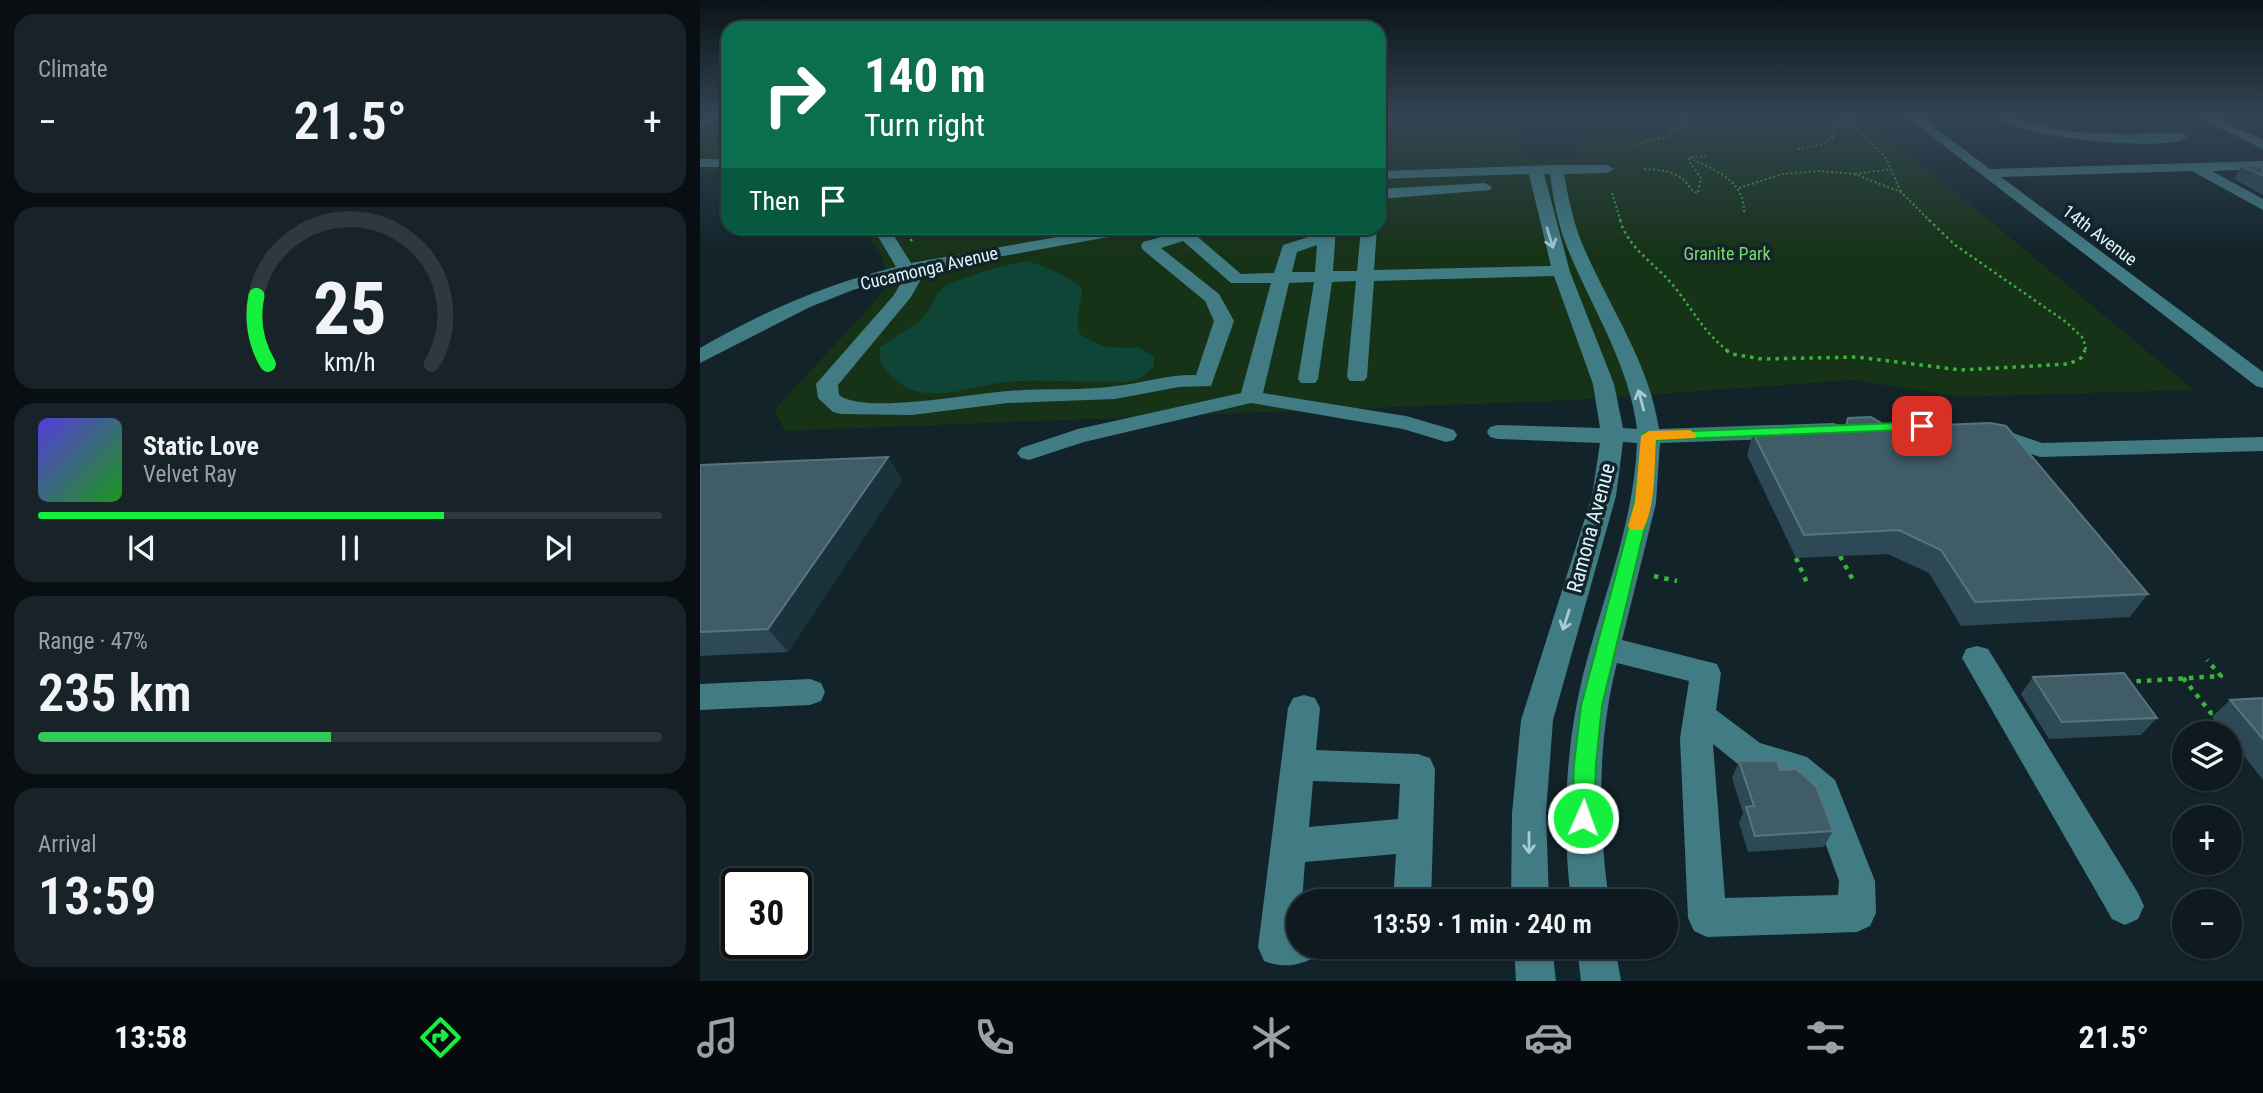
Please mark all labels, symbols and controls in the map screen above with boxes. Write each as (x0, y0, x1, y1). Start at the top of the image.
text: 140 m (864, 47, 986, 104)
icon: right (749, 49, 840, 140)
text: Climate (38, 56, 108, 83)
text: 21.5° (293, 91, 407, 152)
text: − (38, 100, 57, 144)
text: + (643, 100, 662, 144)
text: Turn right (864, 106, 985, 144)
icon: arrive (814, 182, 852, 220)
text: Then (749, 186, 800, 216)
street label: 14th Avenue (2059, 200, 2141, 270)
one-way arrow (1545, 226, 1558, 248)
street label: Cucamonga Avenue (858, 242, 1000, 294)
park label: Granite Park (1683, 243, 1771, 264)
text: 25 (313, 266, 387, 352)
text: km/h (324, 348, 376, 377)
one-way arrow (1634, 389, 1647, 412)
pin (1892, 396, 1952, 456)
icon: arrive (1903, 407, 1941, 445)
text: Static Love (143, 431, 259, 461)
street label: Ramona Avenue (1562, 460, 1620, 595)
text: Velvet Ray (143, 461, 237, 488)
icon: previous (123, 529, 161, 567)
icon: pause (331, 529, 369, 567)
icon: next (539, 529, 577, 567)
one-way arrow (1559, 609, 1572, 631)
text: Range · 47% (38, 628, 148, 655)
text: 235 km (38, 663, 192, 724)
map controls (2172, 721, 2242, 959)
button: layers (2172, 721, 2242, 791)
position arrow (1546, 781, 1620, 855)
button: + (2172, 805, 2242, 875)
text: Arrival (38, 831, 97, 858)
one-way arrow (1522, 831, 1536, 854)
text: 13:59 (38, 866, 156, 927)
speed limit sign: 30 (721, 868, 812, 959)
button: − (2172, 889, 2242, 959)
text: 13:59 · 1 min · 240 m (1372, 909, 1592, 939)
icon: directions (416, 1013, 465, 1062)
icon: music (693, 1013, 742, 1062)
icon: phone (970, 1013, 1019, 1062)
icon: climate (1247, 1013, 1296, 1062)
icon: car (1524, 1013, 1573, 1062)
icon: filters (1801, 1013, 1850, 1062)
text: 13:58 (114, 1018, 188, 1056)
text: 21.5° (2079, 1018, 2149, 1056)

